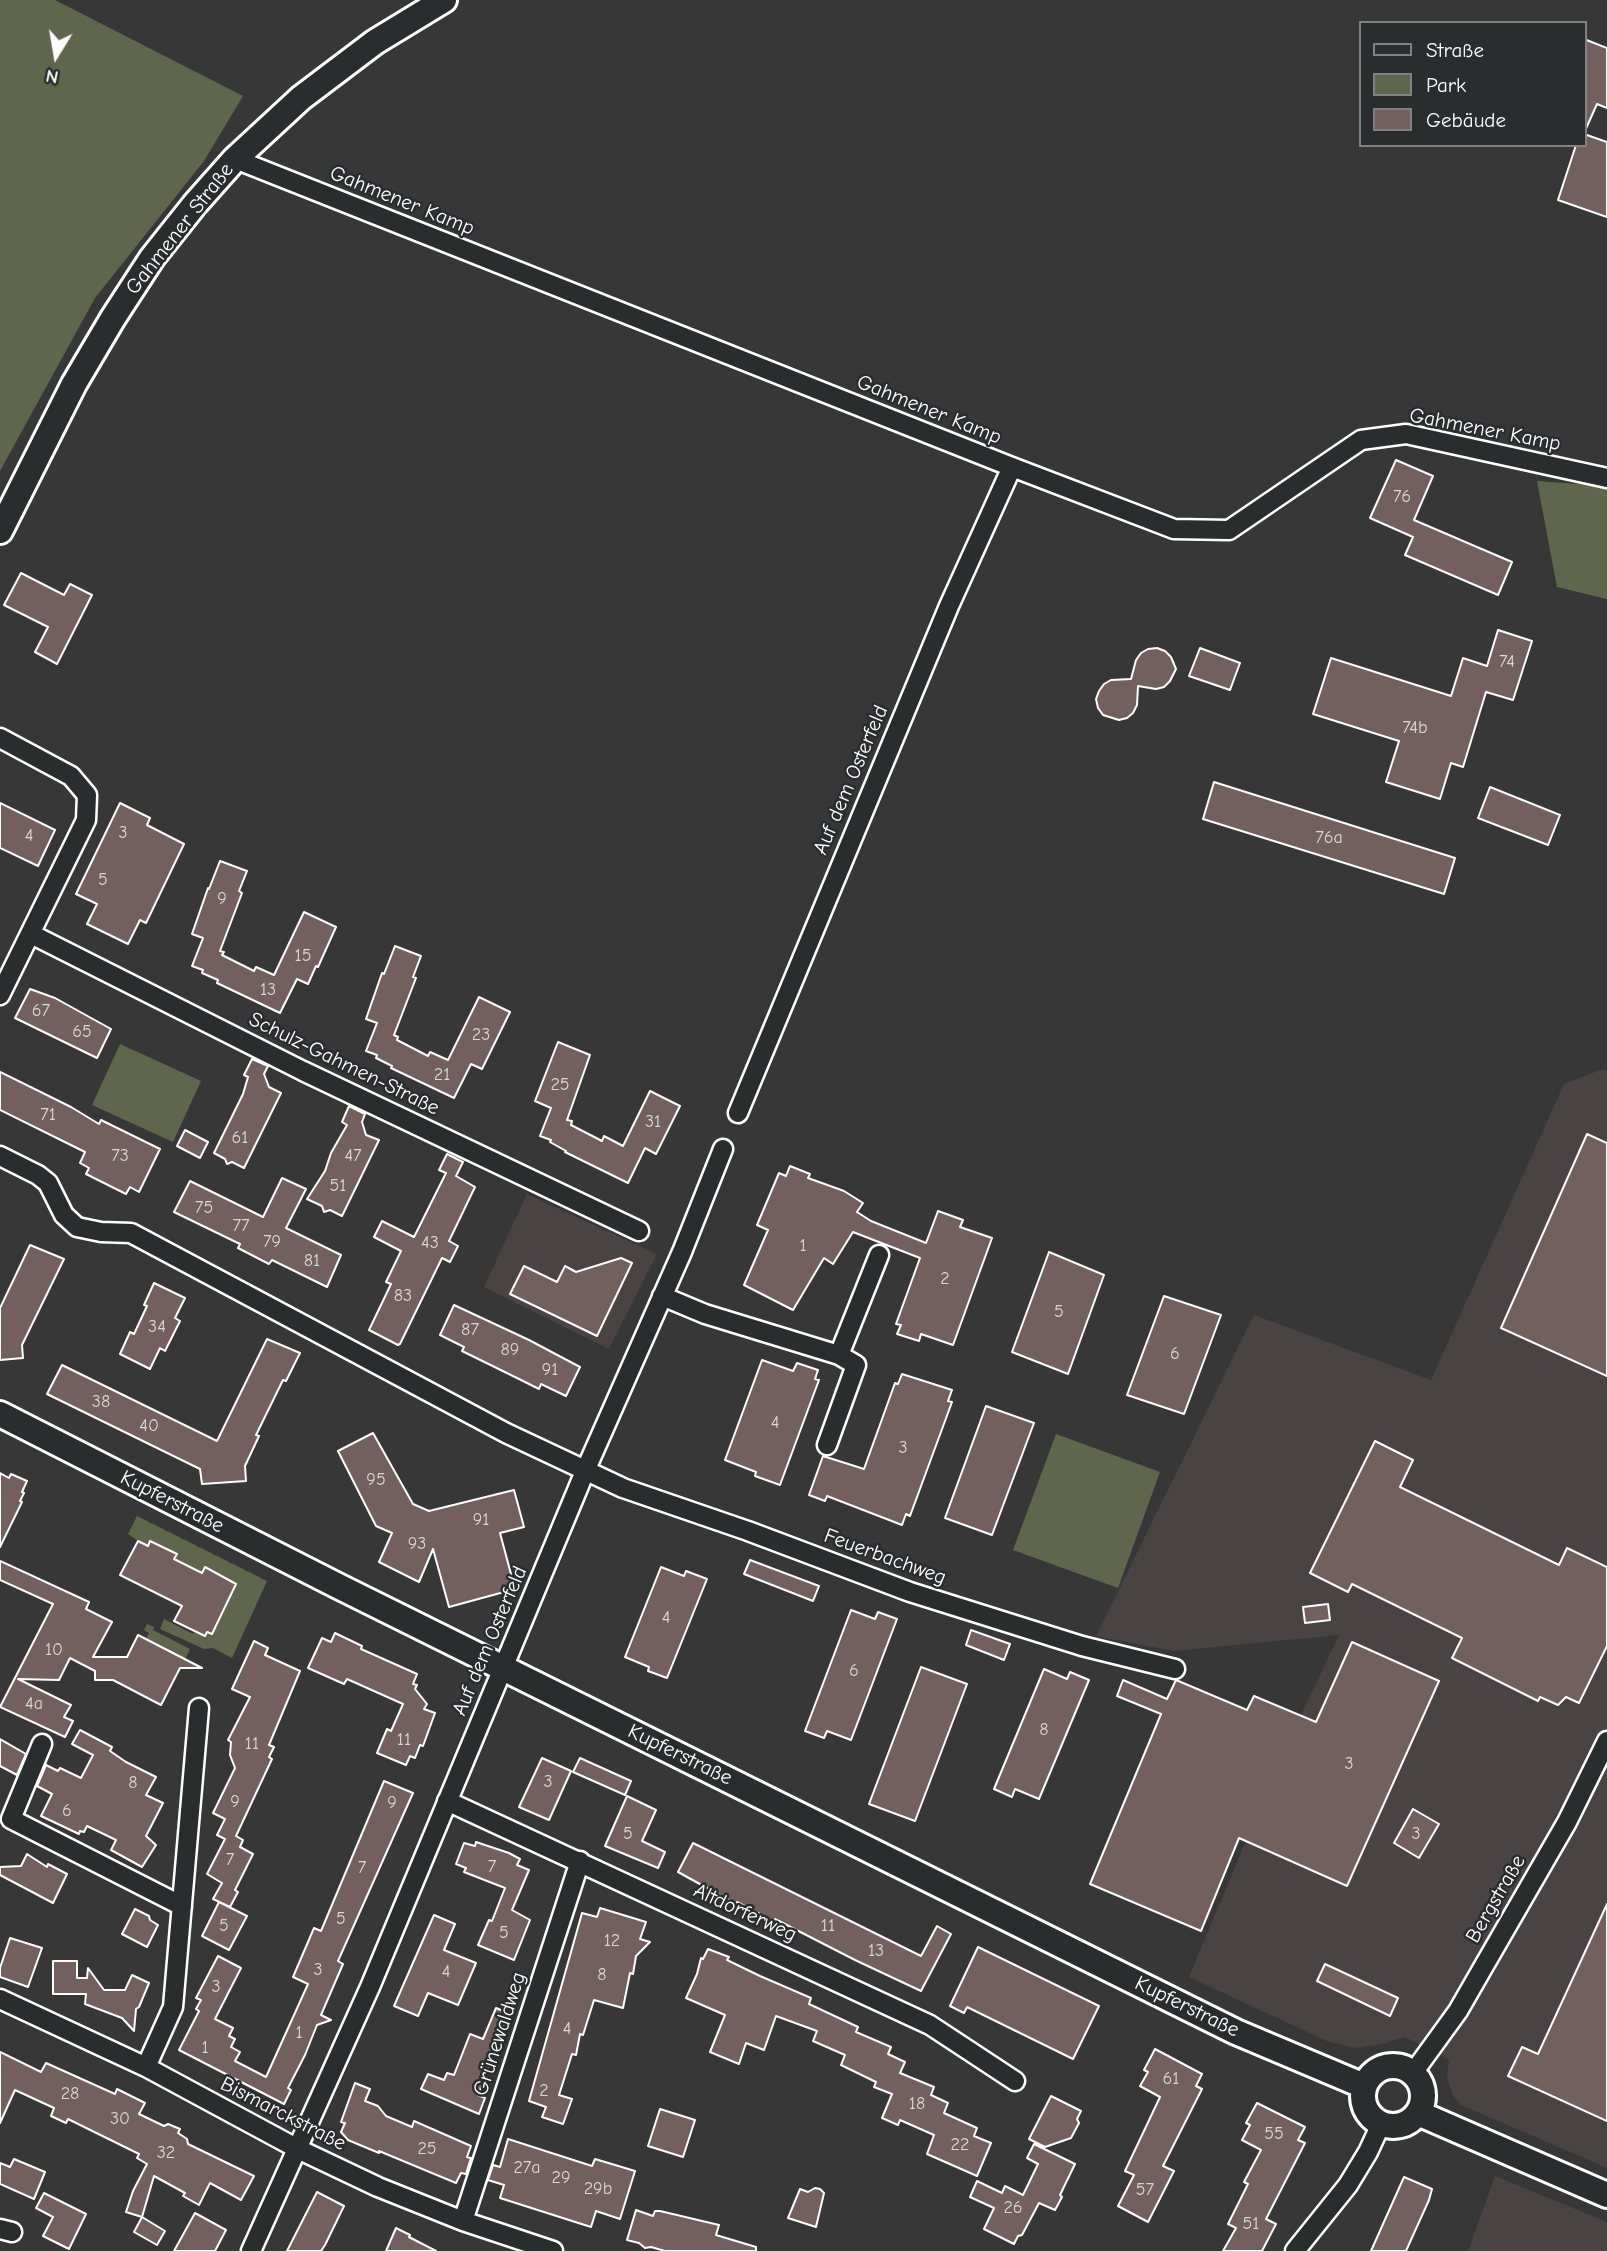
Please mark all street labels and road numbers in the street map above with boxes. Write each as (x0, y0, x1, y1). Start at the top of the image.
street label: Gahmener Straße (121, 158, 239, 300)
street label: Gahmener Kamp (326, 161, 478, 241)
street label: Gahmener Kamp (853, 370, 1005, 450)
street label: Gahmener Kamp (1407, 403, 1563, 457)
street label: Auf dem Osterfeld (808, 701, 894, 859)
street label: Schulz-Gahmen-Straße (245, 1007, 443, 1121)
street label: Kupferstraße (116, 1465, 228, 1539)
street label: Feuerbachweg (820, 1523, 950, 1591)
street label: Auf dem Osterfeld (447, 1562, 533, 1720)
street label: Kupferstraße (624, 1719, 736, 1791)
street label: Bergstraße (1461, 1850, 1531, 1948)
street label: Altdorferweg (689, 1878, 801, 1948)
street label: Grünewaldweg (468, 1969, 532, 2099)
street label: Kupferstraße (1131, 1971, 1243, 2043)
street label: Bismarckstraße (216, 2071, 350, 2157)

